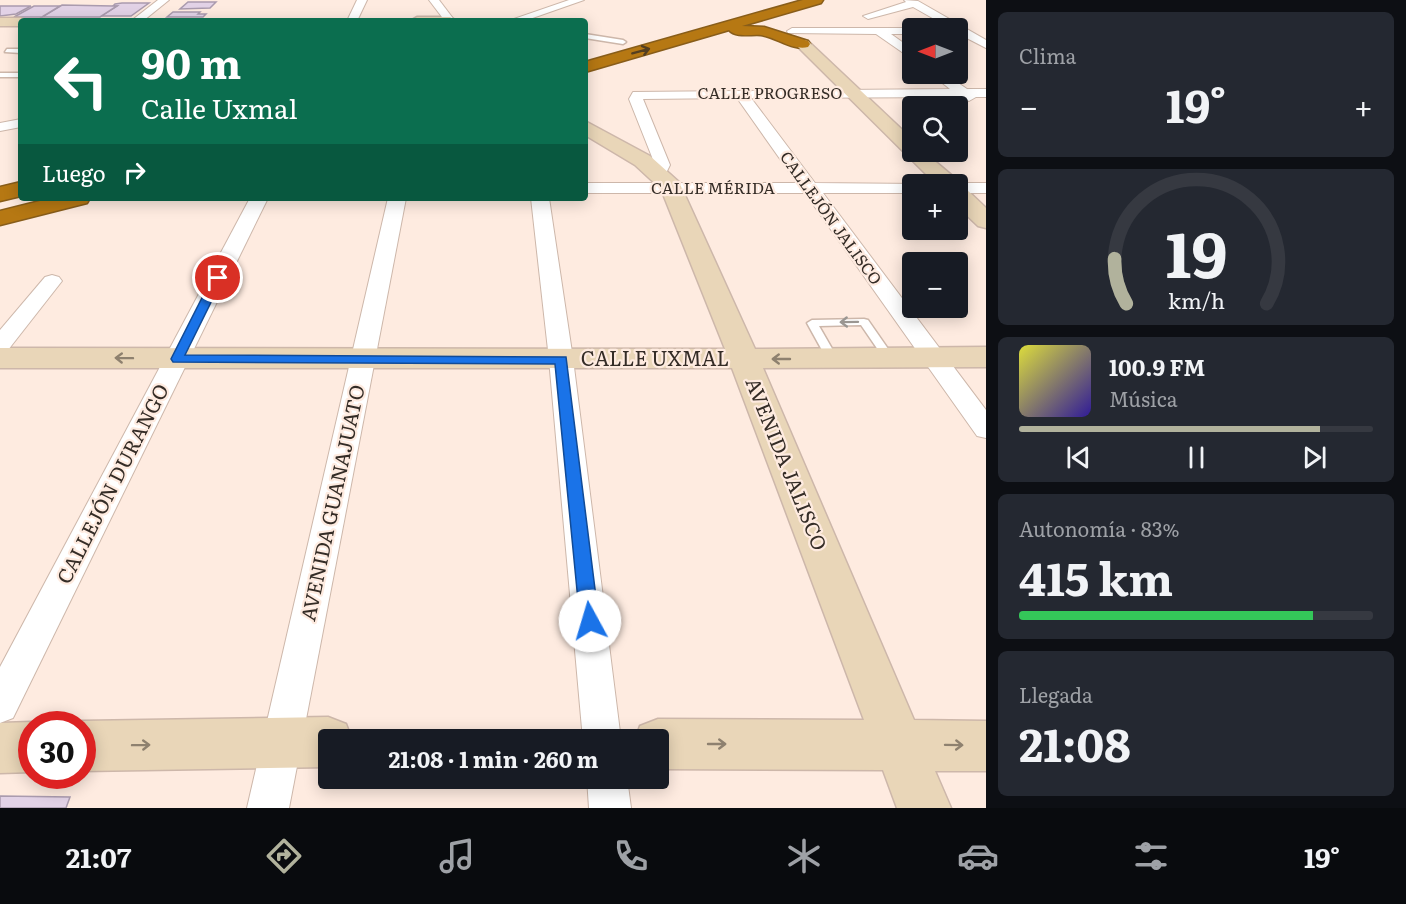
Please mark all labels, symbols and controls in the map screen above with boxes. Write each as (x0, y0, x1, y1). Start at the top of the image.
north arrow (902, 18, 968, 84)
map controls (902, 18, 968, 318)
text: 90 m (141, 30, 241, 92)
text: Clima (1019, 40, 1076, 70)
icon: left (42, 42, 120, 120)
one-way arrow (632, 45, 651, 56)
text: 19° (1166, 70, 1226, 137)
street label: CALLE PROGRESO (698, 80, 842, 104)
text: − (1019, 80, 1038, 129)
text: + (1354, 80, 1373, 129)
text: Calle Uxmal (141, 87, 298, 127)
button: search (902, 96, 968, 162)
street label: CALLEJÓN JALISCO (775, 146, 889, 289)
text: Luego (42, 156, 106, 189)
icon: right (118, 156, 151, 189)
button: + (902, 174, 968, 240)
street label: CALLE MÉRIDA (651, 175, 775, 199)
text: 19 (1165, 205, 1227, 297)
pin (192, 252, 243, 303)
button: − (902, 252, 968, 318)
icon: arrive (201, 261, 234, 294)
text: km/h (1167, 284, 1225, 316)
one-way arrow (840, 316, 860, 328)
street label: CALLE UXMAL (581, 342, 729, 372)
text: 100.9 FM (1109, 350, 1205, 383)
one-way arrow (114, 352, 134, 364)
one-way arrow (771, 353, 791, 365)
street label: AVENIDA JALISCO (739, 372, 836, 554)
street label: CALLEJÓN DURANGO (48, 378, 175, 588)
street label: AVENIDA GUANAJUATO (291, 382, 371, 624)
text: Música (1109, 383, 1178, 413)
icon: previous (1062, 441, 1095, 474)
icon: pause (1180, 441, 1213, 474)
icon: next (1298, 441, 1331, 474)
text: Autonomía · 83% (1019, 513, 1180, 543)
text: 415 km (1019, 543, 1173, 610)
position arrow (558, 589, 622, 653)
text: Llegada (1019, 679, 1093, 709)
text: 21:08 (1019, 709, 1131, 776)
speed limit sign: 30 (18, 711, 96, 789)
one-way arrow (707, 738, 726, 750)
one-way arrow (130, 739, 150, 750)
one-way arrow (943, 739, 963, 751)
text: 21:08 · 1 min · 260 m (388, 742, 599, 775)
icon: directions (263, 835, 305, 877)
icon: music (436, 835, 478, 877)
icon: phone (610, 835, 652, 877)
icon: climate (783, 835, 825, 877)
icon: car (957, 835, 999, 877)
icon: filters (1130, 835, 1172, 877)
text: 21:07 (66, 836, 131, 876)
text: 19° (1304, 836, 1340, 876)

